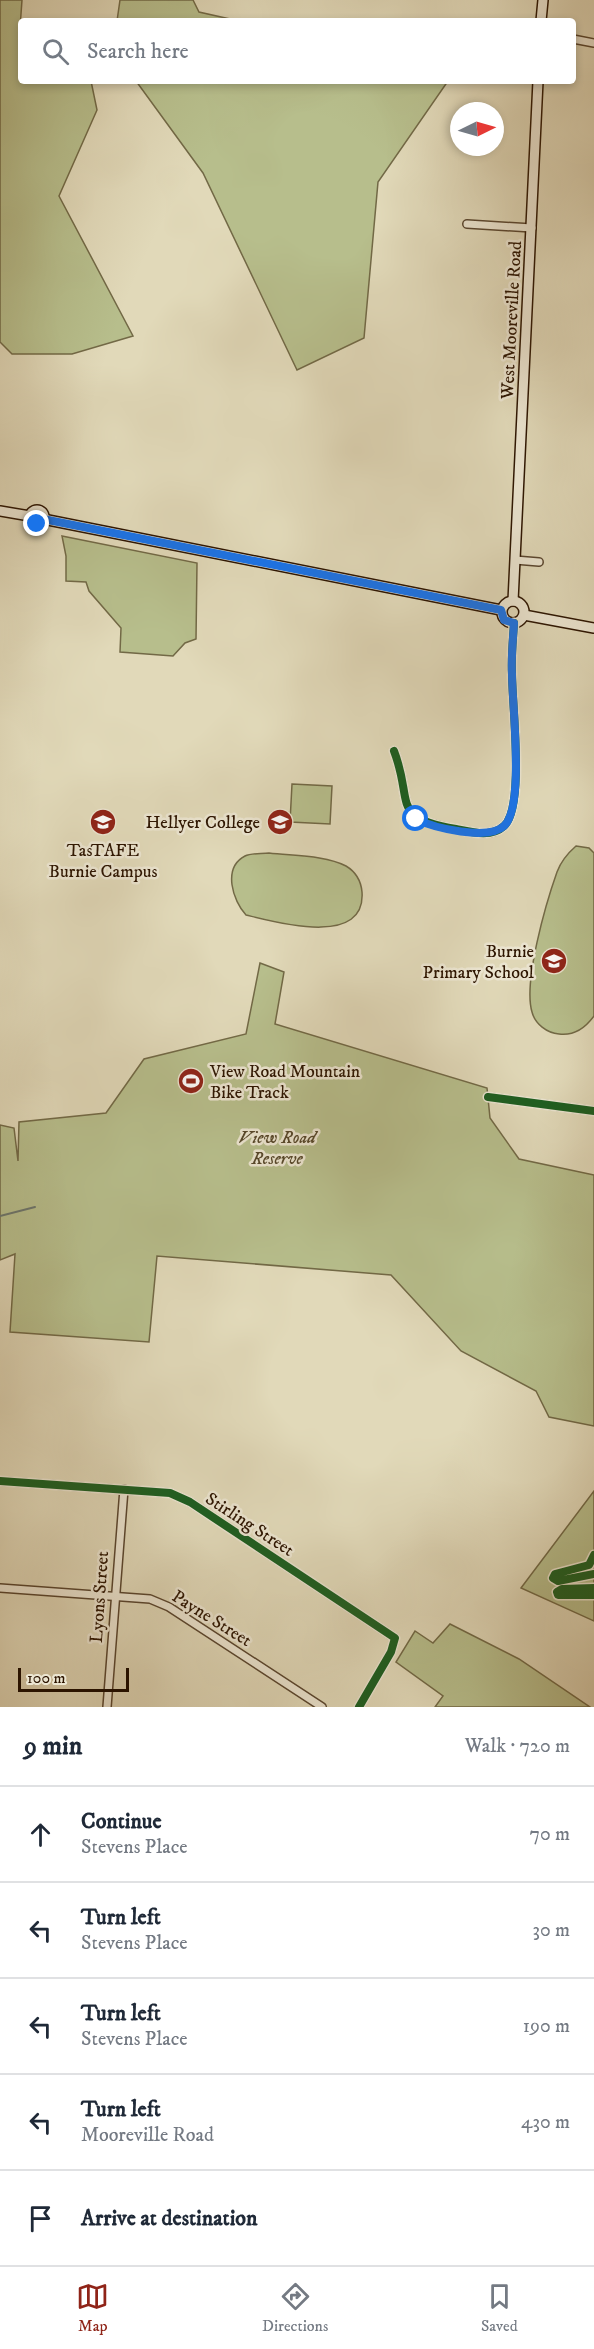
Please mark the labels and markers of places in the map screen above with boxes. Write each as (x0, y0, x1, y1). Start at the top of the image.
school or university icon: TasTAFE Burnie Campus (88, 807, 118, 837)
school or university icon: Hellyer College (265, 807, 295, 837)
place label: Hellyer College (145, 812, 260, 834)
place label: TasTAFE Burnie Campus (48, 840, 158, 883)
place label: Burnie Primary School (423, 941, 535, 984)
school or university icon: Burnie Primary School (539, 946, 569, 976)
place label: View Road Mountain Bike Track (209, 1061, 361, 1104)
sports icon: View Road Mountain Bike Track (176, 1066, 206, 1096)

